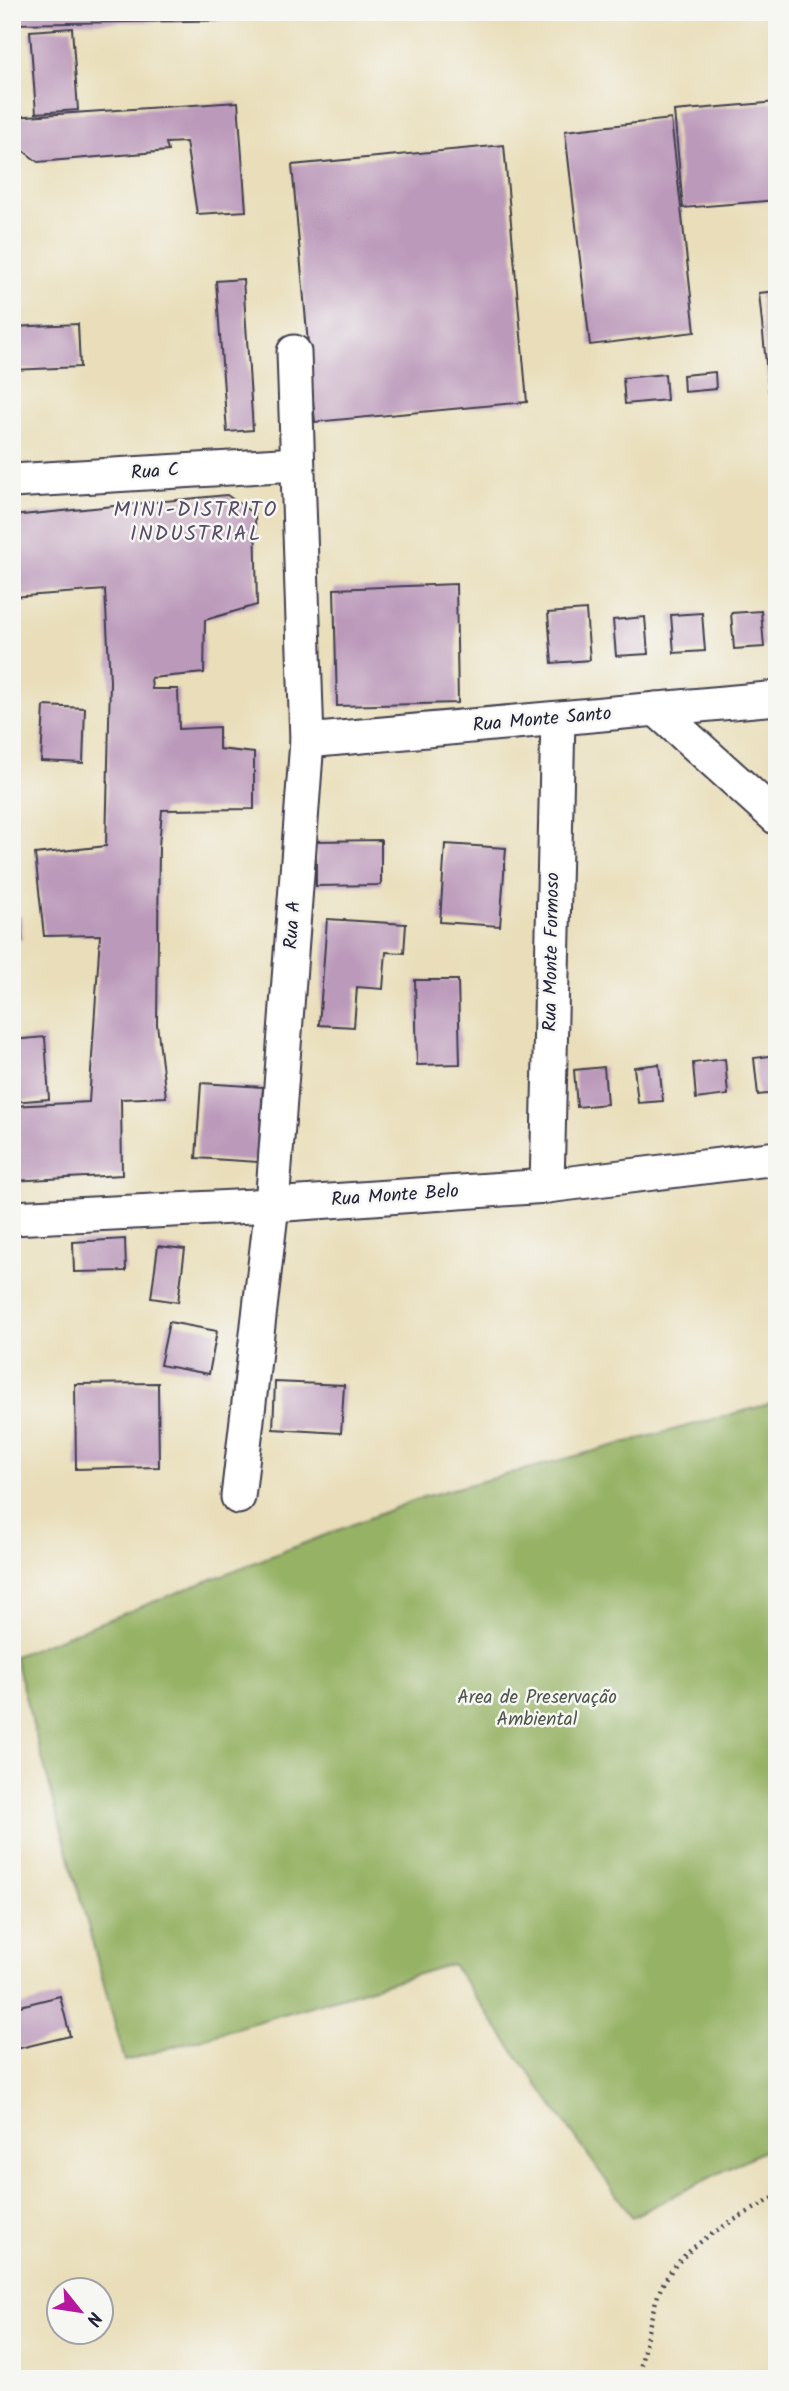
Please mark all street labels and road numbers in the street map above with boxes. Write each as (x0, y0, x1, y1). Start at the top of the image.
street label: Rua C (130, 455, 180, 489)
street label: Rua Monte Santo (471, 699, 613, 741)
street label: Rua Monte Formoso (536, 872, 568, 1032)
street label: Rua A (276, 900, 310, 950)
street label: Rua Monte Belo (330, 1177, 460, 1215)

